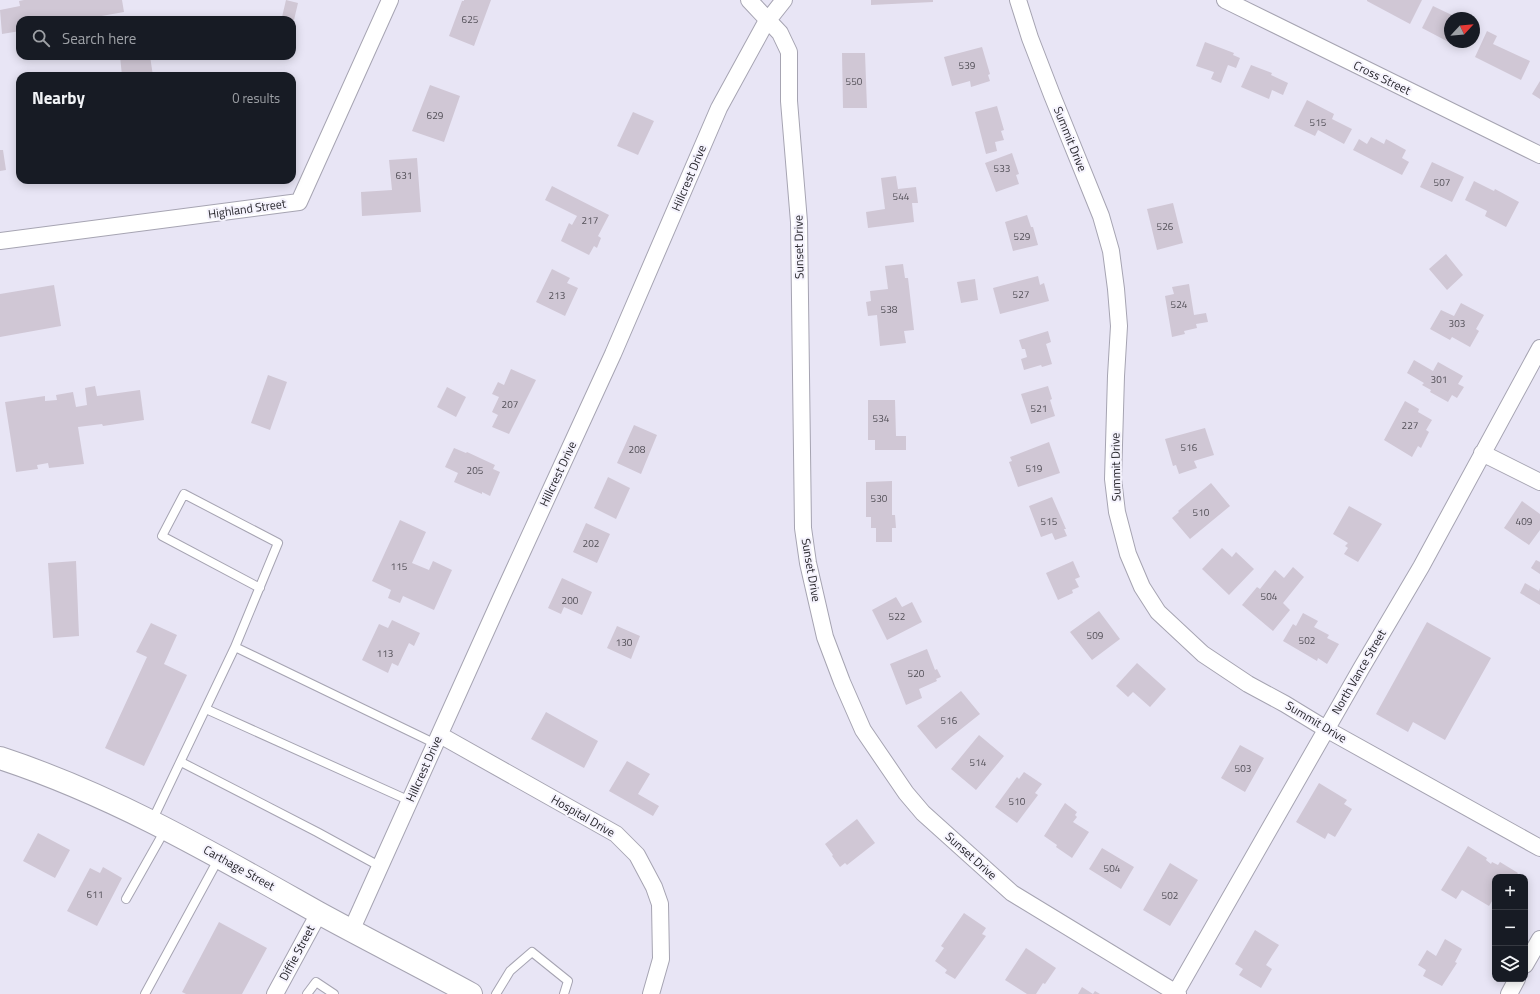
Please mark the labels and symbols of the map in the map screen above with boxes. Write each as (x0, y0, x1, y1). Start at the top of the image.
house number: 625 (462, 12, 479, 27)
north arrow (1444, 12, 1480, 48)
street label: Cross Street (1350, 56, 1415, 100)
house number: 539 (959, 58, 976, 73)
house number: 550 (846, 74, 863, 89)
street label: Summit Drive (1049, 103, 1092, 174)
house number: 629 (427, 108, 444, 123)
house number: 515 (1310, 115, 1327, 130)
street label: Hillcrest Drive (666, 142, 711, 214)
house number: 533 (994, 161, 1010, 176)
house number: 631 (396, 168, 412, 183)
house number: 507 (1434, 175, 1450, 190)
house number: 544 (893, 189, 910, 204)
street label: Highland Street (207, 194, 288, 223)
house number: 217 (582, 213, 598, 228)
street label: Sunset Drive (788, 215, 809, 279)
house number: 526 (1157, 219, 1174, 234)
house number: 529 (1014, 229, 1031, 244)
house number: 527 (1013, 287, 1029, 302)
house number: 213 (549, 288, 565, 303)
house number: 524 (1171, 297, 1188, 312)
house number: 538 (881, 302, 898, 317)
house number: 303 (1449, 316, 1465, 331)
house number: 301 (1431, 372, 1447, 387)
house number: 207 (502, 397, 518, 412)
house number: 521 (1031, 401, 1047, 416)
house number: 534 (873, 411, 890, 426)
house number: 227 (1402, 418, 1418, 433)
street label: Summit Drive (1105, 433, 1126, 502)
street label: Hillcrest Drive (534, 438, 581, 510)
house number: 516 (1181, 440, 1198, 455)
house number: 208 (629, 442, 646, 457)
house number: 519 (1026, 461, 1043, 476)
house number: 205 (467, 463, 484, 478)
house number: 530 (871, 491, 888, 506)
house number: 510 (1193, 505, 1210, 520)
house number: 515 (1041, 514, 1058, 529)
house number: 409 (1516, 514, 1533, 529)
house number: 202 (583, 536, 599, 551)
street label: Sunset Drive (797, 537, 826, 603)
house number: 115 (391, 559, 408, 574)
house number: 504 (1261, 589, 1278, 604)
house number: 200 (562, 593, 579, 608)
house number: 522 (889, 609, 905, 624)
street label: North Vance Street (1326, 625, 1391, 718)
house number: 509 (1087, 628, 1104, 643)
house number: 502 (1299, 633, 1315, 648)
house number: 130 (616, 635, 633, 650)
house number: 113 (377, 646, 393, 661)
house number: 520 (908, 666, 925, 681)
street label: Summit Drive (1282, 696, 1351, 747)
house number: 516 (941, 713, 958, 728)
street label: Hillcrest Drive (401, 733, 447, 805)
house number: 514 (970, 755, 987, 770)
house number: 503 (1235, 761, 1251, 776)
street label: Hospital Drive (548, 790, 619, 841)
house number: 510 (1009, 794, 1026, 809)
street label: Sunset Drive (941, 827, 1001, 884)
street label: Carthage Street (200, 840, 279, 895)
house number: 504 (1104, 861, 1121, 876)
house number: 611 (87, 887, 103, 902)
house number: 502 (1162, 888, 1178, 903)
street label: Diffie Street (274, 921, 320, 984)

